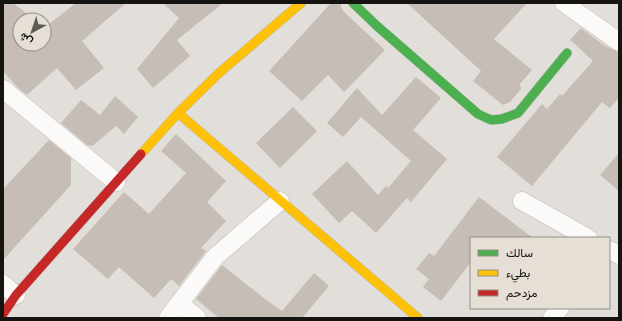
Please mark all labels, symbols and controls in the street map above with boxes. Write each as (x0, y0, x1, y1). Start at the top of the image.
north arrow (12, 12, 52, 52)
text: ش (16, 30, 35, 49)
legend (470, 237, 610, 309)
text: سالك (506, 245, 533, 260)
text: بطيء (506, 265, 530, 283)
text: مزدحم (506, 285, 537, 301)

